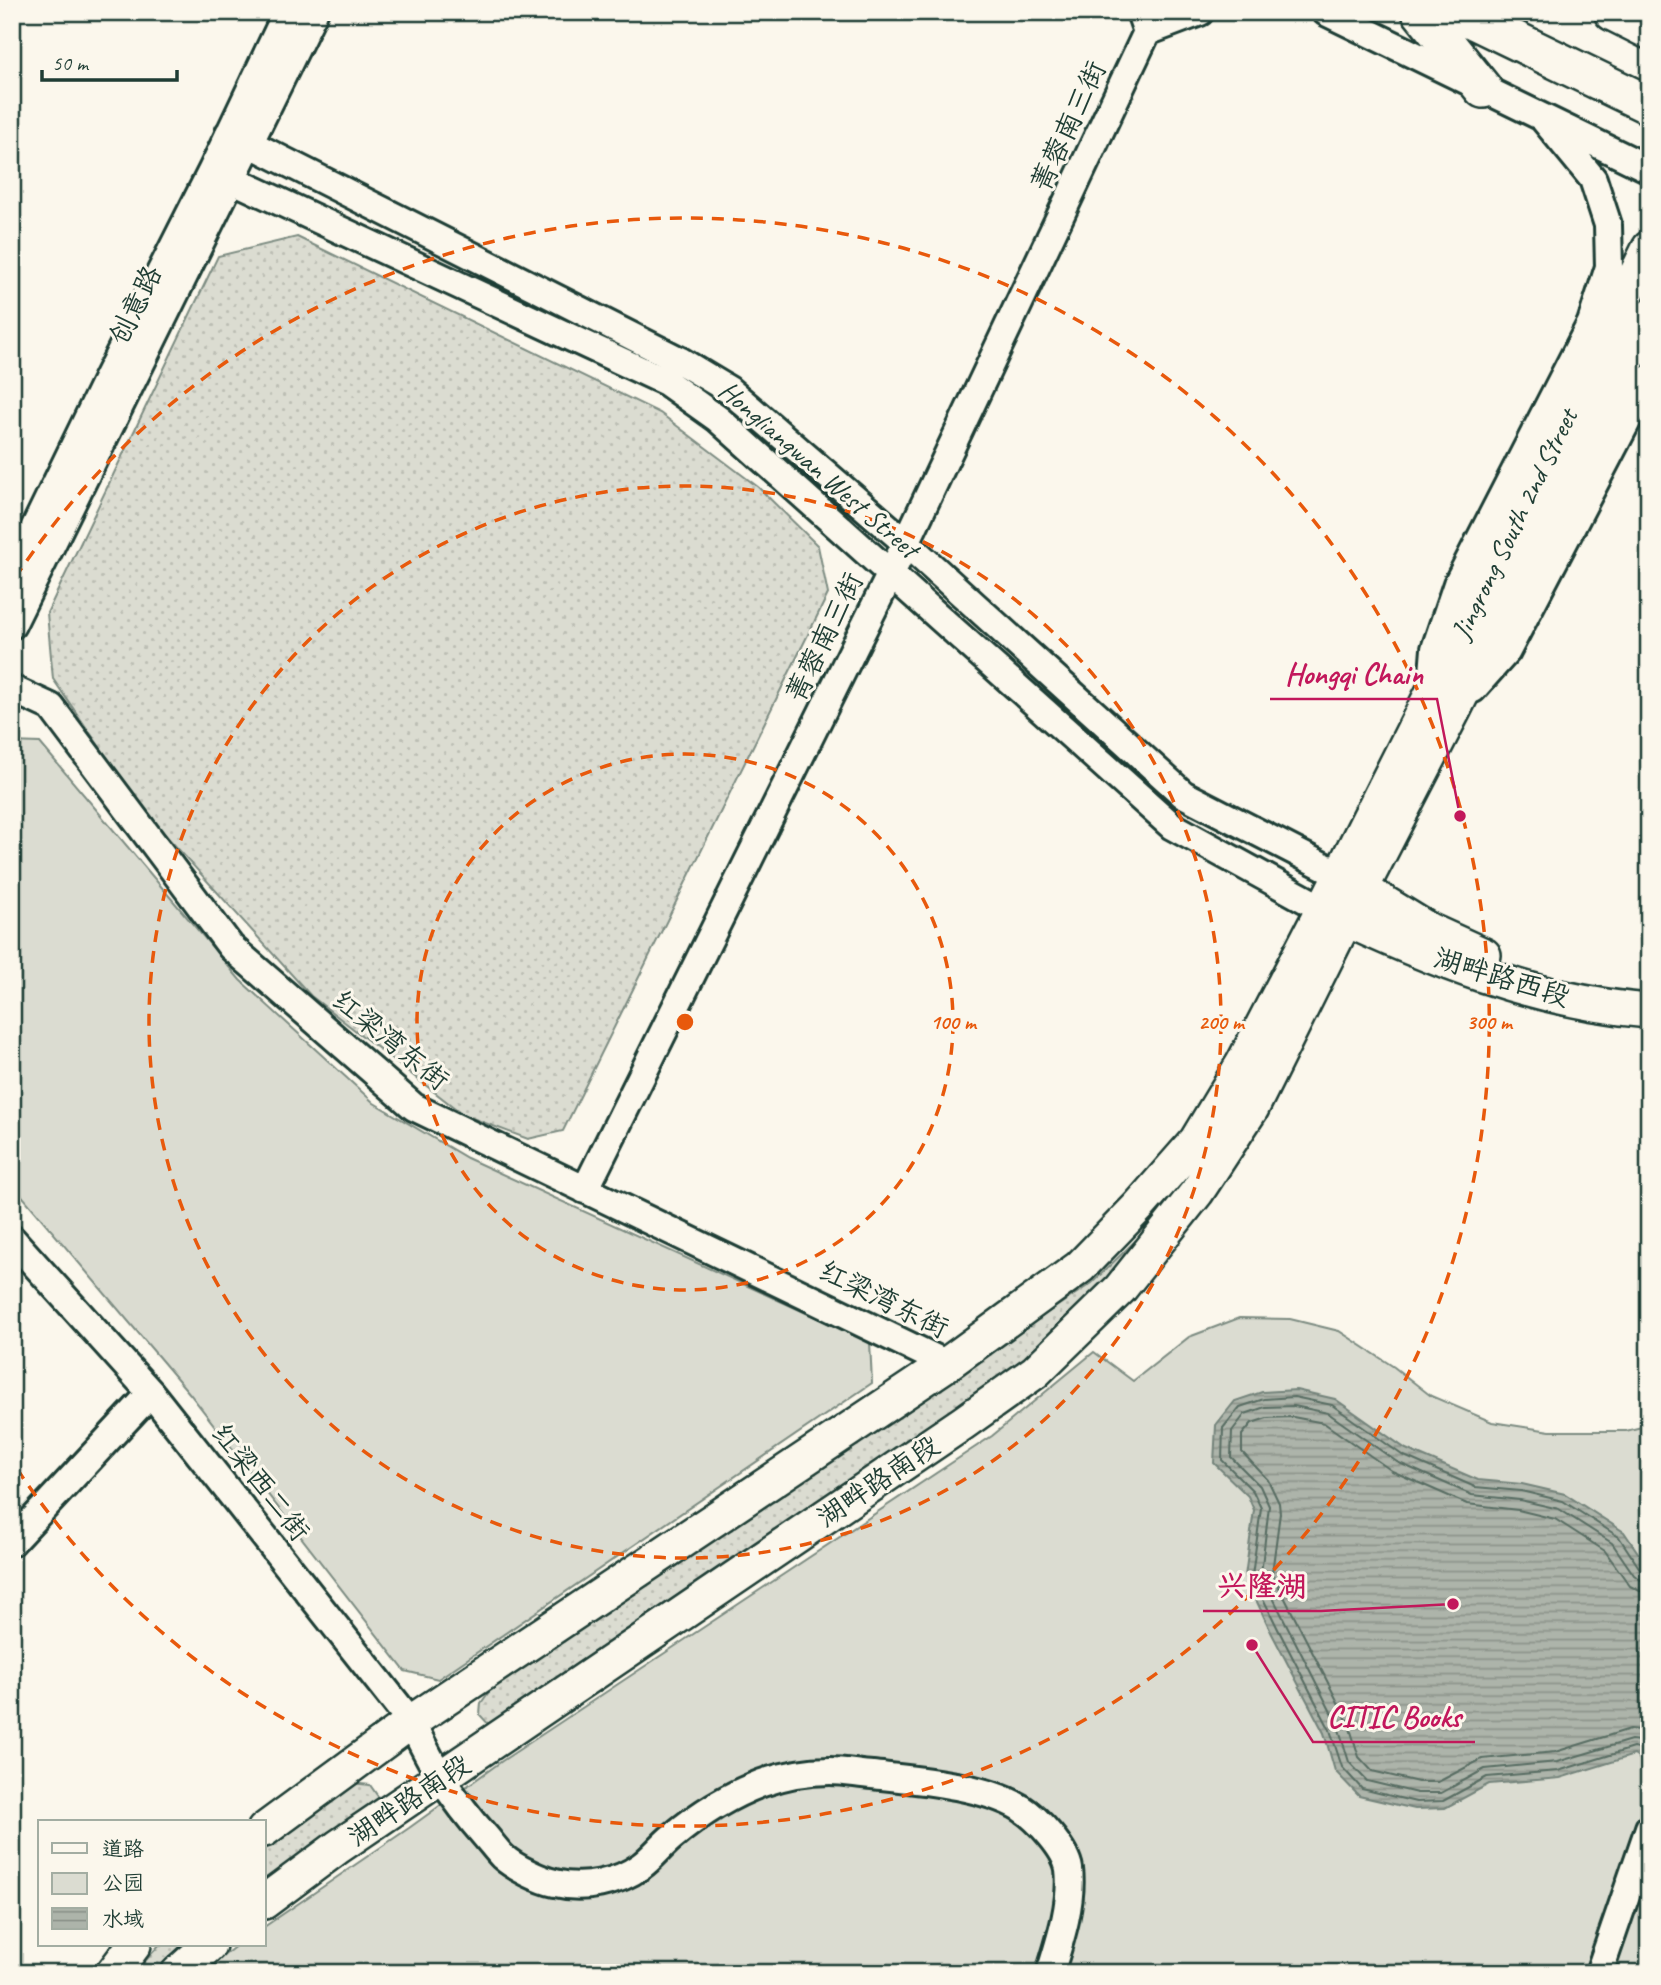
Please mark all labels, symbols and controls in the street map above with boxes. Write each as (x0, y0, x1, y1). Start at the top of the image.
scale bar (42, 38, 177, 82)
text: 50 m (52, 50, 90, 76)
street label: 菁蓉南三街 (1023, 55, 1113, 197)
street label: 创意路 (101, 260, 169, 350)
street label: Hongliangwan West Street (712, 373, 929, 568)
street label: Jingrong South 2nd Street (1442, 401, 1586, 647)
street label: 菁蓉南三街 (778, 566, 870, 708)
callout: Hongqi Chain (1270, 648, 1437, 699)
text: Hongqi Chain (1285, 655, 1424, 693)
street label: 湖畔路西段 (1430, 940, 1574, 1014)
street label: 红梁湾东街 (326, 982, 456, 1098)
text: 100 m (930, 1009, 978, 1035)
text: 200 m (1198, 1009, 1246, 1035)
text: 300 m (1466, 1009, 1514, 1035)
centre of rings (673, 1010, 697, 1034)
street label: 红梁湾东街 (813, 1253, 955, 1345)
street label: 红梁西二街 (204, 1416, 318, 1548)
street label: 湖畔路南段 (810, 1427, 946, 1535)
callout: 兴隆湖 (1203, 1560, 1321, 1611)
text: 兴隆湖 (1217, 1567, 1307, 1605)
callout: CITIC Books (1313, 1691, 1475, 1742)
text: CITIC Books (1327, 1698, 1464, 1736)
street label: 湖畔路南段 (341, 1746, 477, 1854)
legend (38, 1820, 266, 1946)
text: 道路 (102, 1836, 144, 1862)
text: 公园 (102, 1870, 144, 1896)
text: 水域 (102, 1906, 144, 1932)

